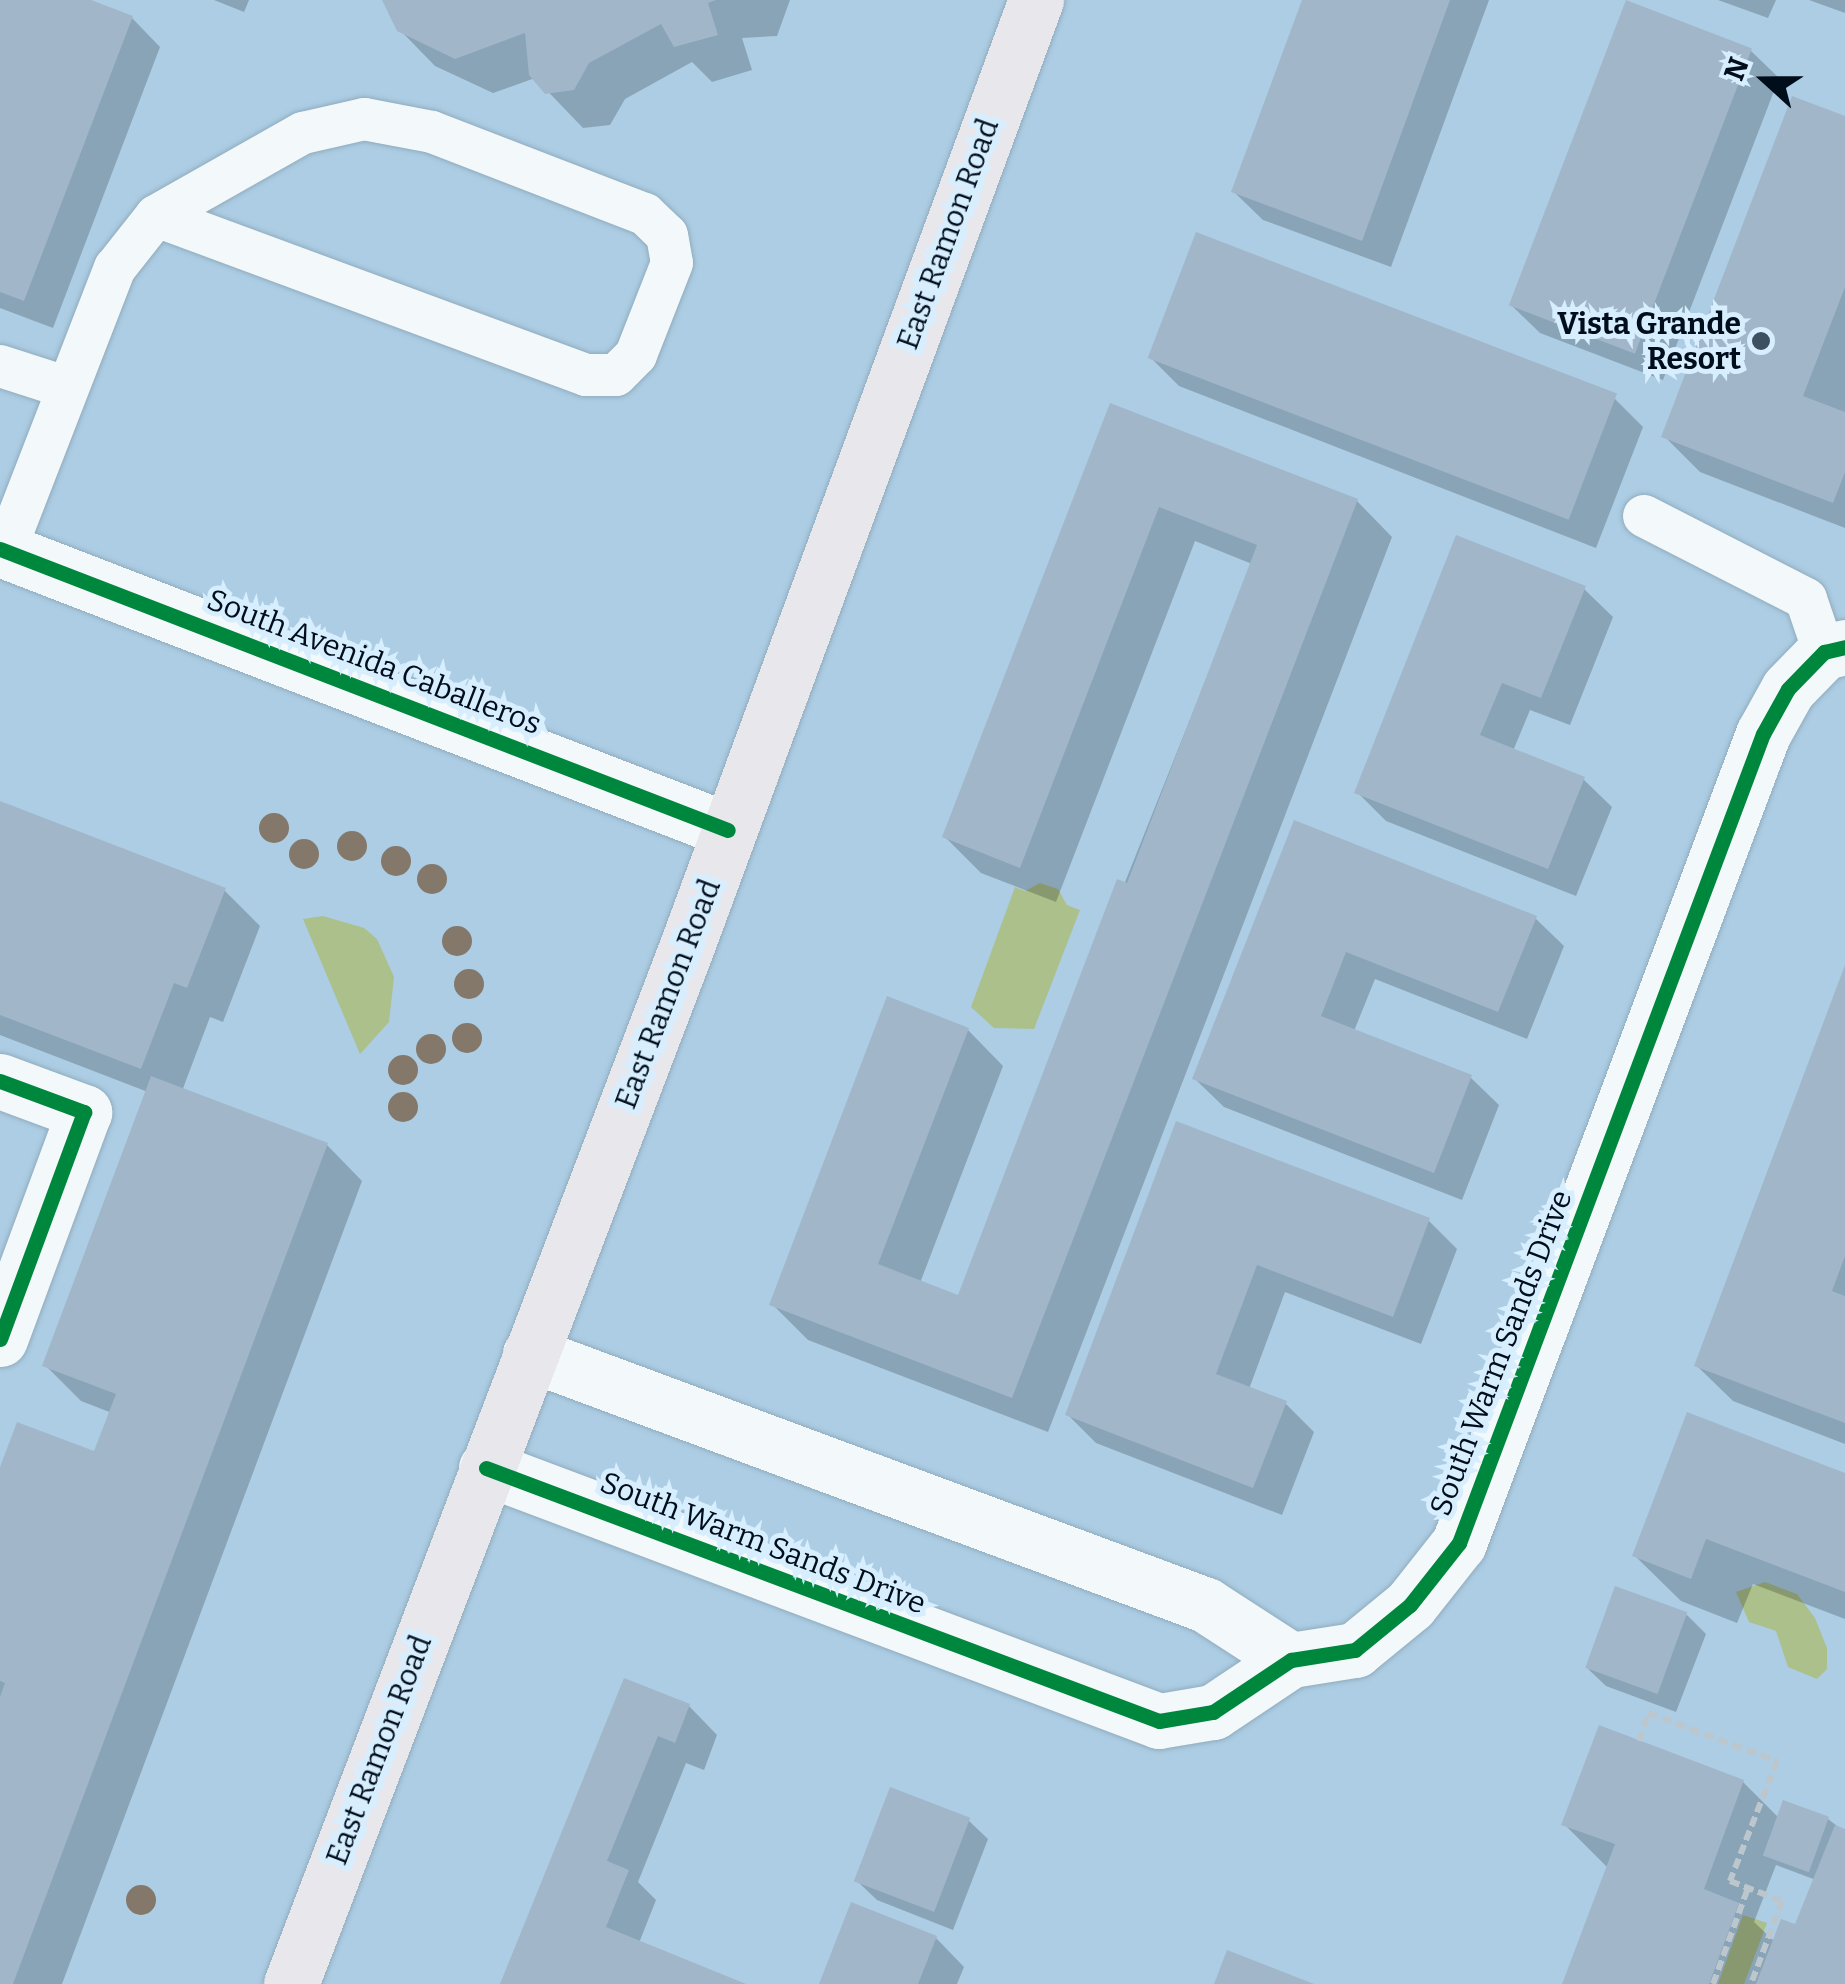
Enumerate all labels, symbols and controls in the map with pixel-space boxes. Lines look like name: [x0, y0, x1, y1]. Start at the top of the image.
north arrow: [1715, 30, 1815, 130]
text: N: [1717, 53, 1756, 85]
street label: East Ramon Road: [890, 114, 1006, 354]
place label: Vista Grande Resort: [1557, 306, 1741, 376]
marker: Vista Grande Resort: [1750, 330, 1772, 352]
street label: South Avenida Caballeros: [202, 582, 546, 742]
street label: East Ramon Road: [608, 874, 728, 1114]
street label: South Warm Sands Drive: [1422, 1185, 1580, 1521]
street label: South Warm Sands Drive: [595, 1464, 931, 1622]
street label: East Ramon Road: [319, 1630, 439, 1870]

